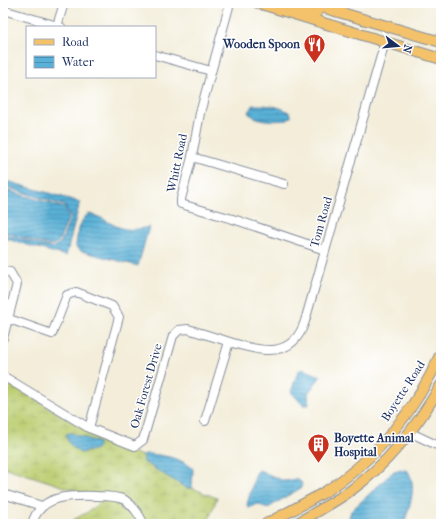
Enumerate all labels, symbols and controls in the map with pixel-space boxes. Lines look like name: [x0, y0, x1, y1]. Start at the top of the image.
legend: [26, 26, 156, 78]
north arrow: [378, 26, 418, 66]
restaurant icon: Wooden Spoon: [302, 31, 328, 64]
text: Road: [62, 35, 89, 49]
place label: Wooden Spoon: [222, 37, 301, 52]
text: N: [400, 43, 415, 55]
text: Water: [61, 55, 95, 69]
street label: Whitt Road: [164, 132, 190, 195]
street label: Tom Road: [307, 195, 335, 249]
street label: Oak Forest Drive: [127, 342, 165, 430]
street label: Boyette Road: [378, 358, 428, 424]
place label: Boyette Animal Hospital: [334, 431, 414, 460]
building icon: Boyette Animal Hospital: [306, 432, 332, 465]

